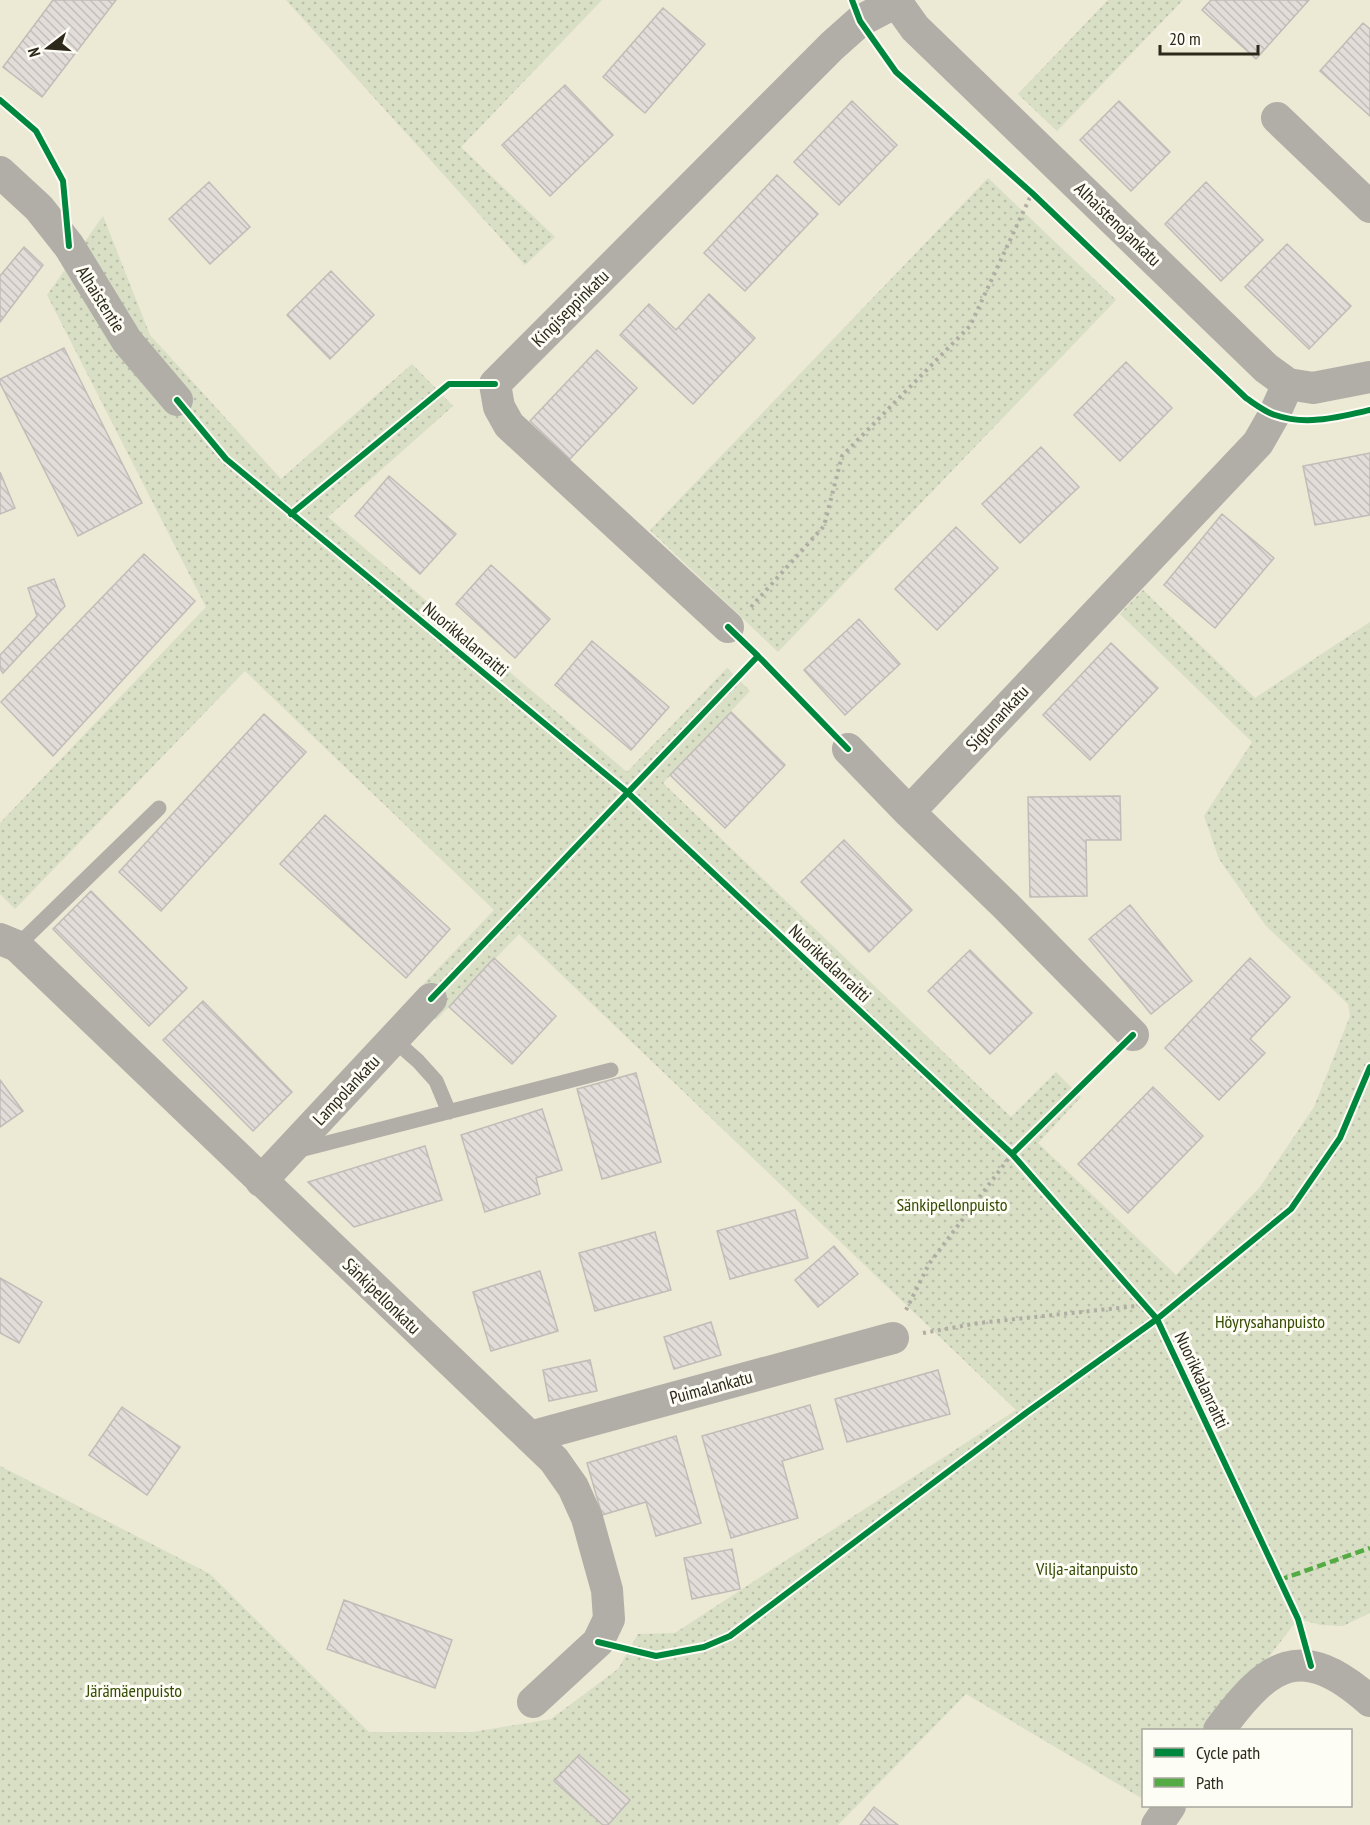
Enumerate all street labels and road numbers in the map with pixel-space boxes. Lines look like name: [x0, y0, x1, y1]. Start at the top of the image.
street label: Alhaistenojankatu: [1070, 177, 1166, 271]
street label: Alhaistentie: [72, 261, 130, 337]
street label: Kingiseppinkatu: [526, 264, 614, 352]
street label: Nuorikkalanraitti: [419, 597, 513, 681]
street label: Sigtunankatu: [961, 680, 1033, 756]
street label: Nuorikkalanraitti: [784, 919, 876, 1007]
street label: Lampolankatu: [308, 1050, 384, 1130]
street label: Sänkipellonkatu: [338, 1253, 426, 1339]
street label: Nuorikkalanraitti: [1170, 1328, 1234, 1432]
street label: Puimalankatu: [667, 1365, 755, 1409]

